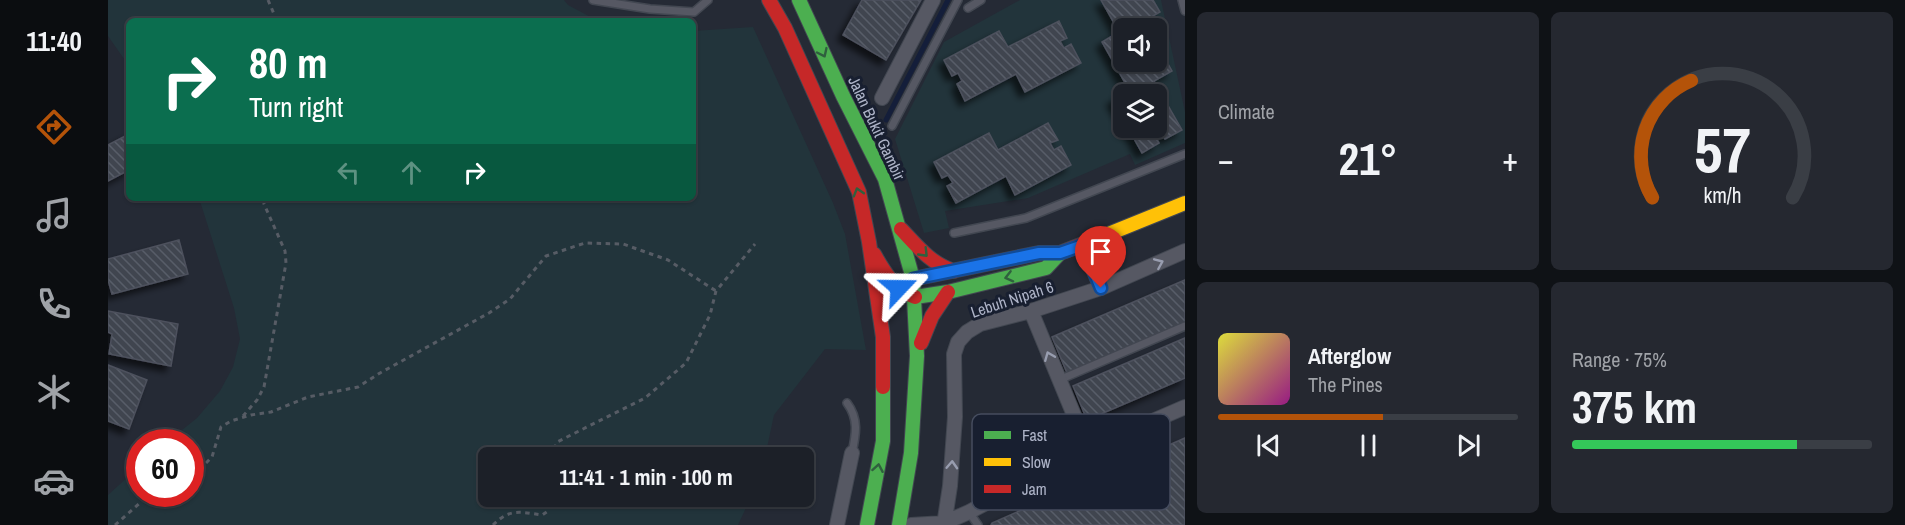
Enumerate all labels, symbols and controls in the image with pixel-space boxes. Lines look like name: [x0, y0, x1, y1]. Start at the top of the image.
map controls: [1113, 18, 1167, 138]
button: sound: [1113, 18, 1167, 72]
text: 11:40: [26, 23, 82, 59]
text: 80 m: [249, 35, 328, 91]
icon: right: [150, 42, 228, 120]
one-way arrow: [816, 47, 828, 58]
street label: Jalan Bukit Gambir: [843, 72, 911, 184]
button: layers: [1113, 84, 1167, 138]
text: Turn right: [249, 89, 343, 125]
text: Climate: [1218, 98, 1275, 125]
icon: directions: [33, 106, 75, 148]
text: 57: [1694, 107, 1750, 191]
text: 21°: [1338, 128, 1398, 189]
text: −: [1218, 137, 1234, 181]
text: +: [1502, 137, 1518, 181]
icon: left: [332, 156, 365, 189]
icon: ahead: [395, 156, 428, 189]
icon: right: [458, 156, 491, 189]
text: km/h: [1703, 181, 1741, 210]
one-way arrow: [853, 187, 865, 198]
icon: music: [33, 194, 75, 236]
pin: [1075, 226, 1126, 288]
icon: arrive: [1084, 235, 1117, 268]
one-way arrow: [917, 246, 928, 257]
position arrow: [867, 256, 931, 320]
one-way arrow: [1153, 258, 1164, 270]
one-way arrow: [1004, 270, 1014, 283]
street label: Lebuh Nipah 6: [968, 275, 1056, 323]
icon: phone: [33, 283, 75, 325]
text: Afterglow: [1308, 341, 1391, 371]
text: Range · 75%: [1572, 346, 1667, 373]
one-way arrow: [1044, 352, 1056, 363]
icon: climate: [33, 371, 75, 413]
text: The Pines: [1308, 371, 1383, 398]
text: 375 km: [1572, 376, 1697, 437]
legend: [972, 414, 1170, 510]
text: Fast: [1022, 424, 1047, 446]
speed limit sign: 60: [126, 429, 204, 507]
icon: previous: [1252, 429, 1285, 462]
icon: pause: [1352, 429, 1385, 462]
icon: next: [1452, 429, 1485, 462]
text: Slow: [1022, 451, 1051, 473]
icon: car: [33, 460, 75, 502]
one-way arrow: [945, 460, 958, 469]
text: 11:41 · 1 min · 100 m: [559, 462, 733, 492]
one-way arrow: [872, 463, 884, 472]
text: Jam: [1022, 478, 1047, 500]

